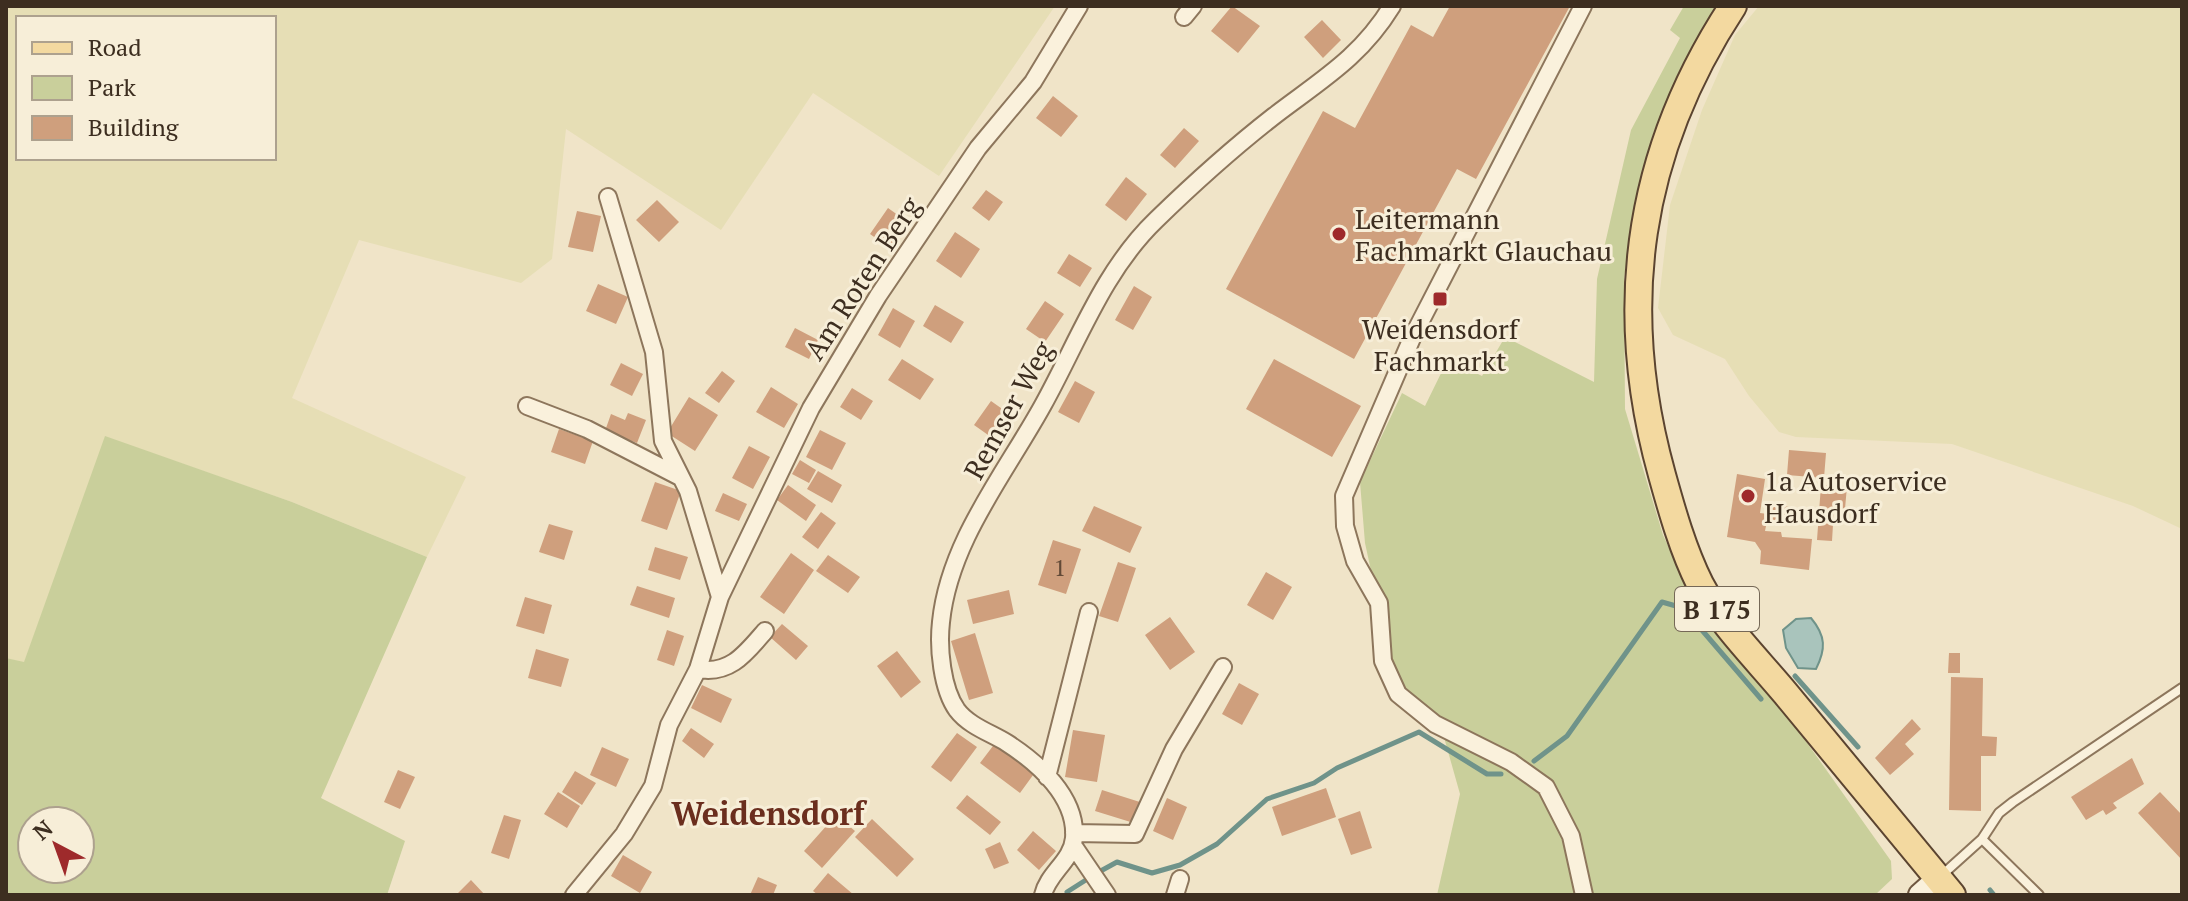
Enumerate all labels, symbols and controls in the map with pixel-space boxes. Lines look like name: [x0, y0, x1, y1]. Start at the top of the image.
legend: [16, 16, 276, 160]
text: Road: [88, 31, 142, 63]
text: Park: [88, 71, 137, 103]
text: Building: [88, 111, 179, 143]
street label: Am Roten Berg: [795, 188, 929, 367]
place label: Leitermann Fachmarkt Glauchau: [1355, 200, 1612, 269]
marker: Leitermann Fachmarkt Glauchau: [1330, 225, 1348, 243]
marker: Weidensdorf Fachmarkt: [1431, 290, 1449, 308]
place label: Weidensdorf Fachmarkt: [1362, 310, 1521, 379]
street label: Remser Weg: [955, 333, 1062, 486]
place label: 1a Autoservice Hausdorf: [1764, 462, 1947, 531]
marker: 1a Autoservice Hausdorf: [1739, 487, 1757, 505]
house number: 1: [1054, 551, 1066, 583]
road number: B 175: [1675, 587, 1759, 631]
district label: Weidensdorf: [671, 792, 868, 834]
north arrow: [16, 805, 96, 885]
text: N: [27, 813, 59, 846]

